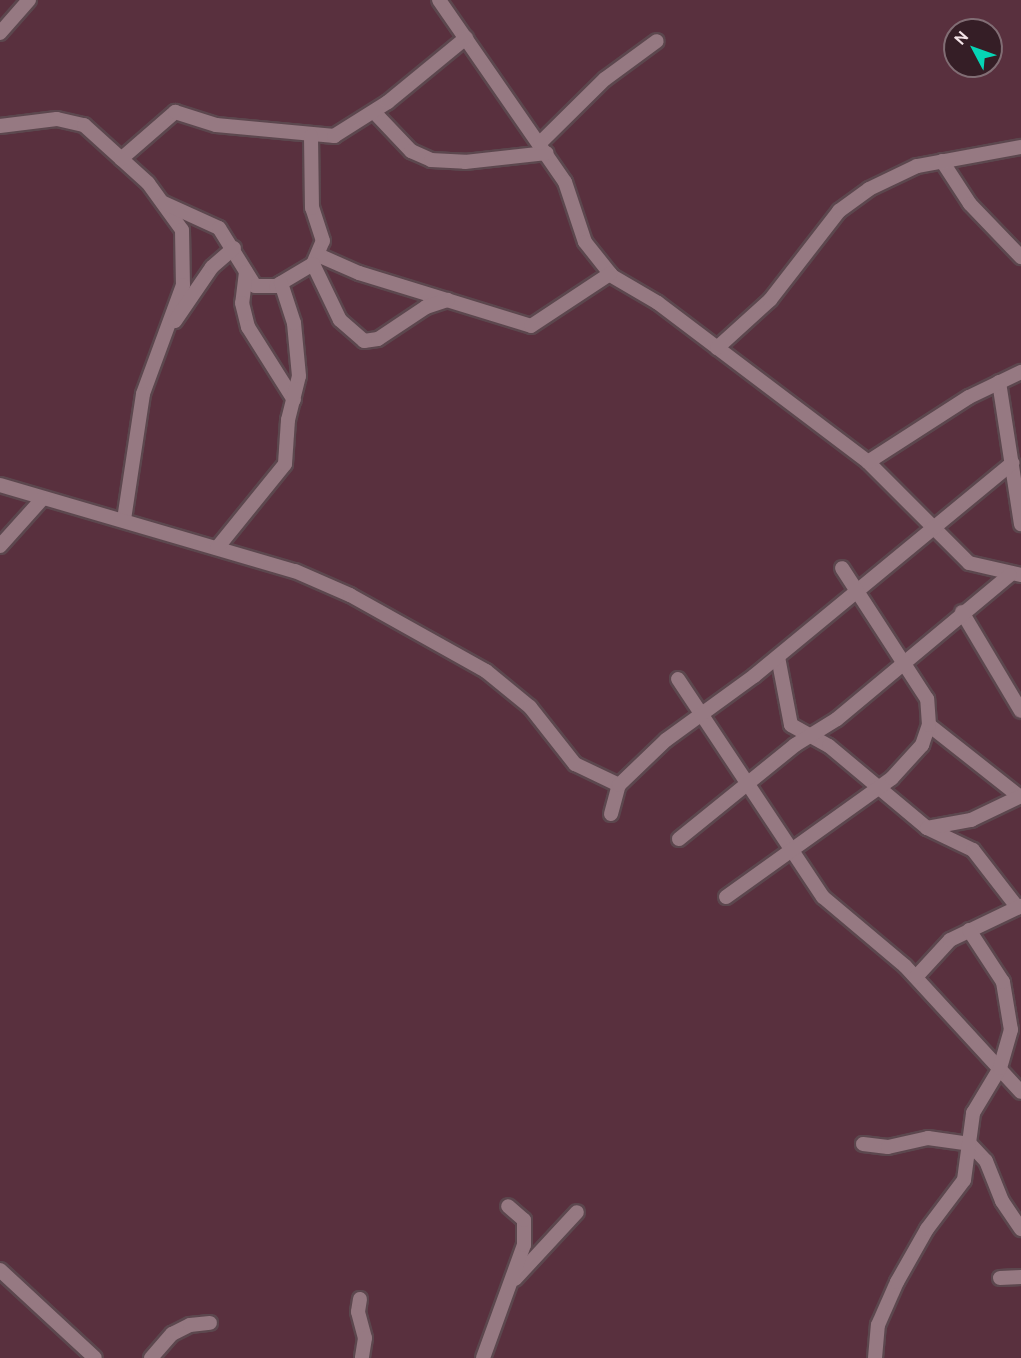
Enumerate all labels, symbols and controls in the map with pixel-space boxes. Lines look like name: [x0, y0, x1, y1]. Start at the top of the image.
north arrow: [943, 18, 1003, 78]
text: N: [950, 27, 972, 48]

